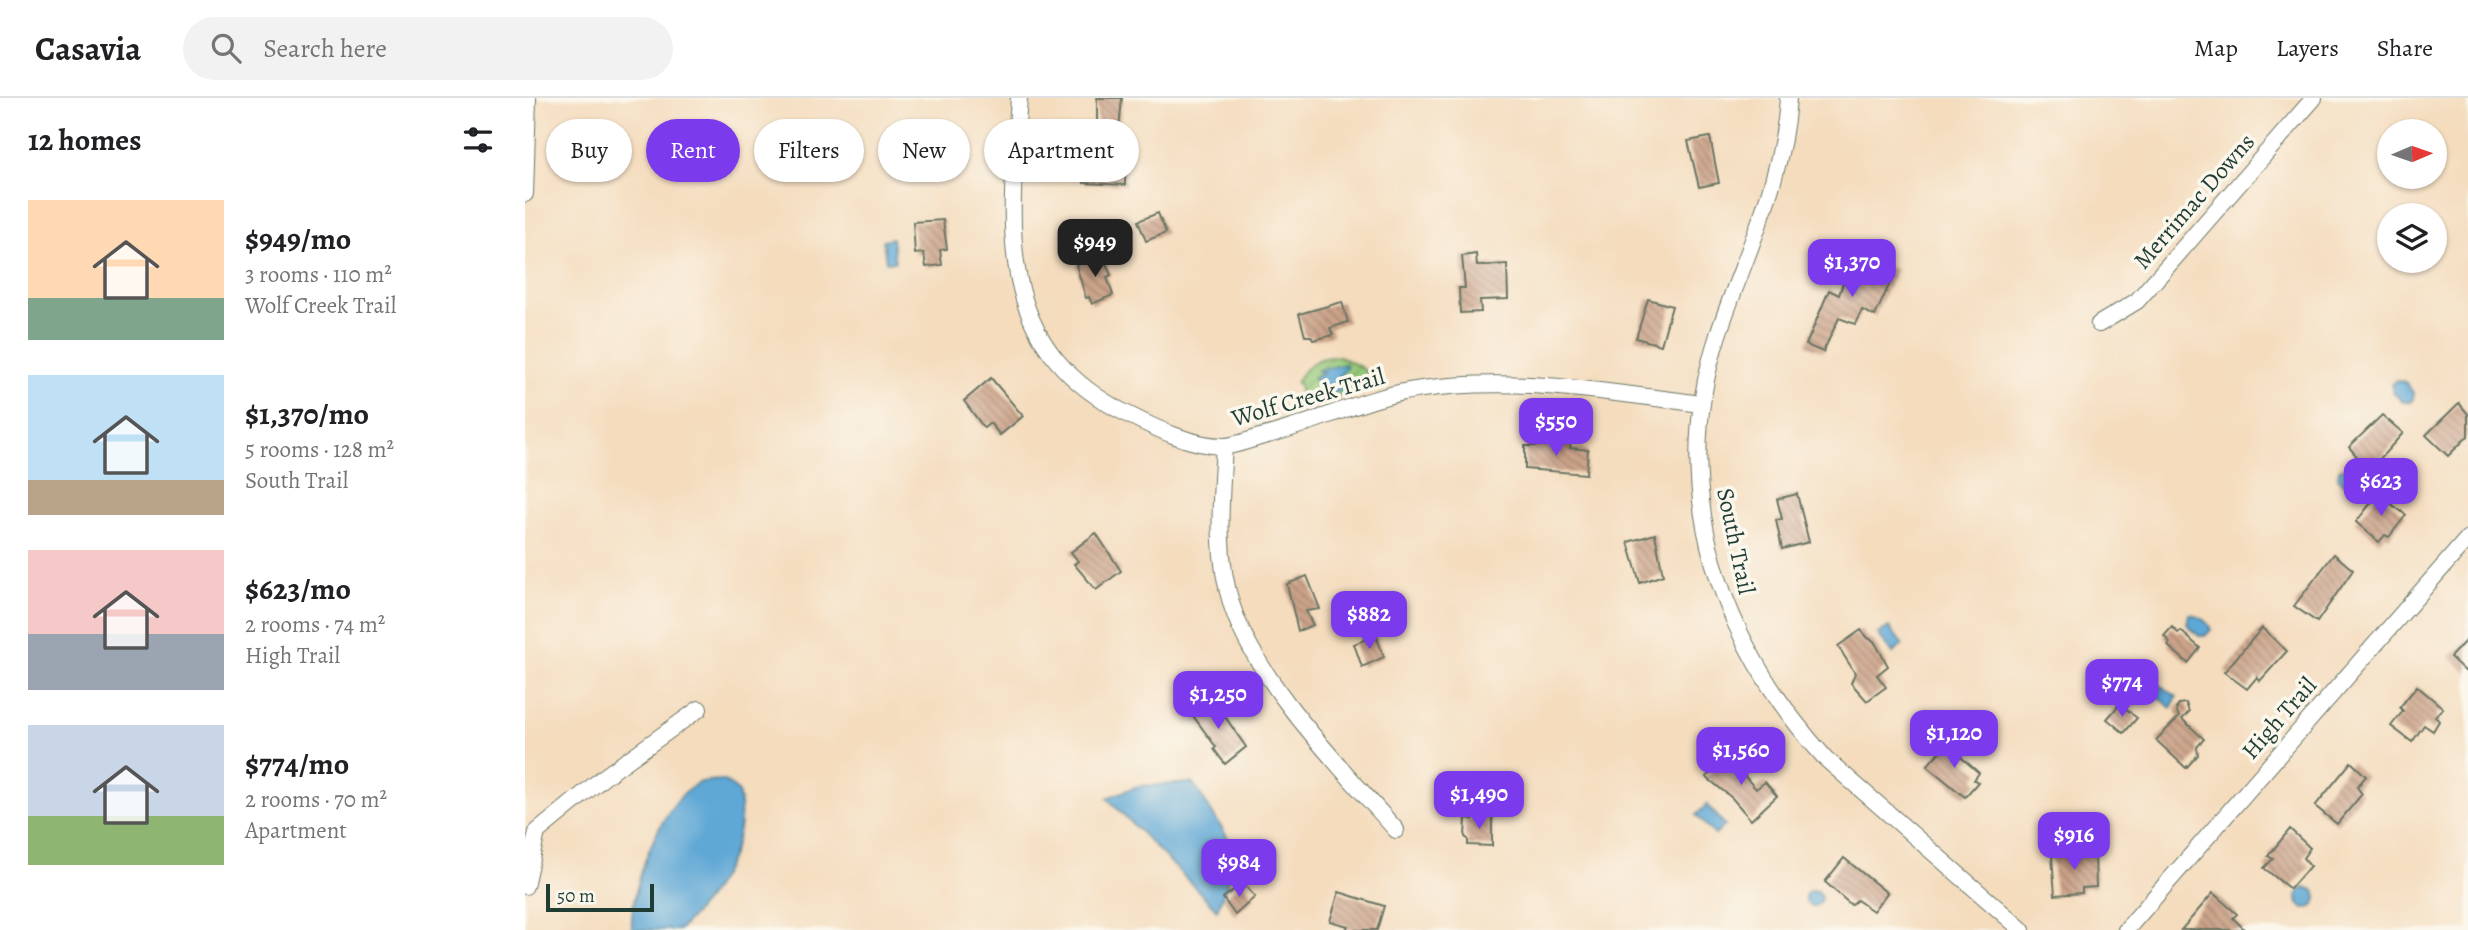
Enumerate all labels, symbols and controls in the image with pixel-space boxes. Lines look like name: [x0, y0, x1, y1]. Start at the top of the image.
search box: [183, 17, 673, 80]
text: Casavia: [35, 26, 141, 71]
icon: search: [207, 29, 245, 67]
text: Search here: [263, 31, 387, 66]
text: Map: [2194, 32, 2238, 64]
text: Layers: [2276, 32, 2339, 64]
text: Share: [2377, 32, 2433, 64]
chip: Buy: [546, 119, 632, 182]
chip: Rent: [646, 119, 740, 182]
chip: Filters: [754, 119, 864, 182]
chip: New: [878, 119, 970, 182]
chip: Apartment: [984, 119, 1139, 182]
north arrow: [2377, 119, 2447, 189]
map controls: [2377, 119, 2447, 273]
text: 12 homes: [28, 120, 141, 160]
icon: filters: [459, 121, 497, 159]
street label: Merrimac Downs: [2126, 126, 2262, 276]
button: layers: [2377, 203, 2447, 273]
text: $949/mo: [245, 219, 351, 259]
pin: $949: [1054, 220, 1136, 279]
text: $949: [1074, 226, 1116, 257]
icon: home: [84, 228, 168, 312]
pin: $1,370: [1795, 240, 1909, 299]
text: $1,370: [1824, 246, 1880, 277]
text: 3 rooms · 110 m²: [245, 259, 392, 290]
text: Wolf Creek Trail: [245, 290, 396, 321]
street label: Wolf Creek Trail: [1227, 360, 1388, 434]
text: $1,370/mo: [245, 394, 369, 434]
pin: $550: [1515, 398, 1597, 458]
icon: home: [84, 403, 168, 487]
text: $550: [1535, 405, 1577, 436]
text: 5 rooms · 128 m²: [245, 434, 394, 465]
pin: $623: [2340, 458, 2422, 518]
text: South Trail: [245, 465, 348, 496]
text: $623: [2360, 465, 2402, 496]
street label: South Trail: [1709, 485, 1763, 597]
text: $623/mo: [245, 569, 351, 609]
icon: home: [84, 578, 168, 662]
pin: $882: [1328, 592, 1410, 651]
text: $882: [1347, 598, 1391, 629]
text: 2 rooms · 74 m²: [245, 609, 385, 640]
text: High Trail: [245, 640, 340, 671]
pin: $774: [2081, 660, 2163, 719]
text: $774: [2101, 666, 2143, 697]
street label: High Trail: [2234, 670, 2324, 766]
pin: $1,250: [1161, 672, 1275, 731]
text: $1,250: [1189, 678, 1247, 709]
pin: $1,120: [1897, 710, 2011, 770]
text: $1,120: [1926, 717, 1982, 748]
pin: $1,560: [1684, 728, 1798, 787]
text: $1,560: [1712, 734, 1770, 765]
text: $774/mo: [245, 744, 349, 784]
icon: home: [84, 753, 168, 837]
pin: $1,490: [1422, 772, 1536, 831]
text: $1,490: [1450, 778, 1508, 809]
text: 2 rooms · 70 m²: [245, 784, 387, 815]
pin: $916: [2033, 812, 2115, 872]
text: Apartment: [245, 815, 347, 846]
text: $916: [2054, 819, 2094, 850]
pin: $984: [1198, 840, 1280, 899]
text: $984: [1217, 846, 1261, 877]
scale bar: [546, 881, 655, 913]
text: 50 m: [557, 883, 595, 909]

